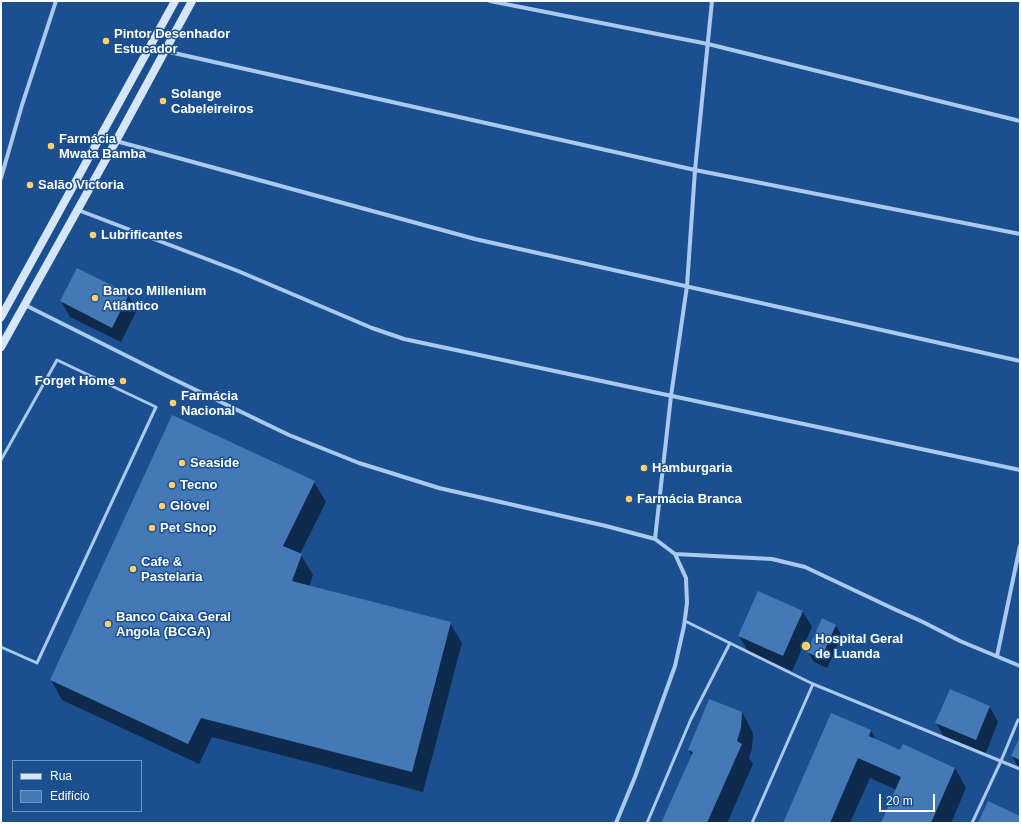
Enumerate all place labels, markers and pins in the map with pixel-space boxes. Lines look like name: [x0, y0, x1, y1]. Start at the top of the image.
place label: Pintor Desenhador Estucador: [114, 26, 230, 57]
marker: Pintor Desenhador Estucador: [101, 36, 111, 46]
place label: Solange Cabeleireiros: [171, 86, 253, 117]
marker: Solange Cabeleireiros: [158, 96, 168, 106]
place label: Farmácia Mwata Bamba: [59, 131, 146, 162]
marker: Farmácia Mwata Bamba: [46, 141, 56, 151]
place label: Salão Victoria: [38, 177, 124, 193]
marker: Salão Victoria: [25, 180, 35, 190]
place label: Lubrificantes: [101, 227, 183, 243]
marker: Lubrificantes: [88, 230, 98, 240]
place label: Banco Millenium Atlântico: [103, 283, 206, 314]
marker: Banco Millenium Atlântico: [90, 293, 100, 303]
place label: Forget Home: [35, 373, 115, 389]
marker: Forget Home: [118, 376, 128, 386]
place label: Farmácia Nacional: [181, 388, 238, 419]
marker: Farmácia Nacional: [168, 398, 178, 408]
place label: Seaside: [190, 455, 239, 471]
marker: Seaside: [177, 458, 187, 468]
place label: Hamburgaria: [652, 460, 732, 476]
marker: Hamburgaria: [639, 463, 649, 473]
place label: Tecno: [180, 477, 217, 493]
marker: Tecno: [167, 480, 177, 490]
place label: Farmácia Branca: [637, 491, 742, 507]
marker: Farmácia Branca: [624, 494, 634, 504]
place label: Glóvel: [170, 498, 210, 514]
marker: Glóvel: [157, 501, 167, 511]
place label: Pet Shop: [160, 520, 216, 536]
marker: Pet Shop: [147, 523, 157, 533]
place label: Cafe & Pastelaria: [141, 554, 202, 585]
marker: Cafe & Pastelaria: [128, 564, 138, 574]
place label: Banco Caixa Geral Angola (BCGA): [116, 609, 231, 640]
marker: Banco Caixa Geral Angola (BCGA): [103, 619, 113, 629]
place label: Hospital Geral de Luanda: [815, 631, 903, 662]
marker: Hospital Geral de Luanda: [800, 640, 812, 652]

